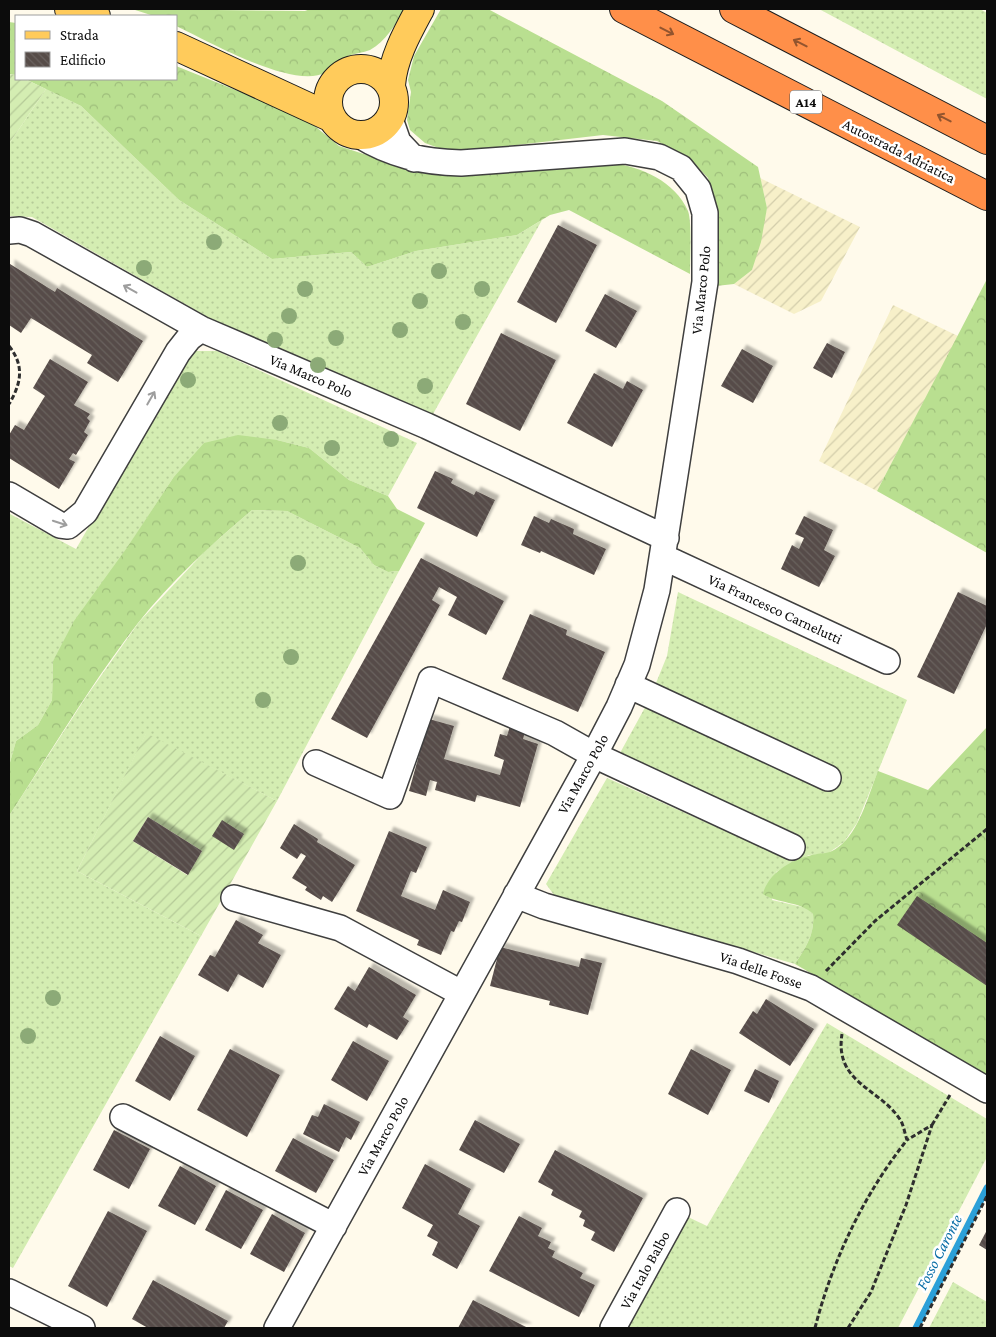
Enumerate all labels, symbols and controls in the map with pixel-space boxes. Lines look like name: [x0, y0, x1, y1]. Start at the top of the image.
legend: [15, 15, 178, 80]
one-way arrow: [660, 26, 675, 36]
text: Strada: [60, 27, 99, 43]
one-way arrow: [793, 38, 808, 47]
text: Edificio: [60, 52, 106, 68]
road number: A14: [790, 90, 822, 114]
one-way arrow: [937, 113, 952, 122]
street label: Autostrada Adriatica: [840, 116, 958, 186]
street label: Via Marco Polo: [688, 245, 714, 335]
one-way arrow: [123, 284, 137, 294]
street label: Via Marco Polo: [267, 351, 355, 401]
one-way arrow: [146, 390, 156, 405]
one-way arrow: [52, 519, 68, 529]
street label: Via Francesco Carnelutti: [706, 571, 845, 647]
street label: Via Marco Polo: [554, 731, 612, 817]
street label: Via delle Fosse: [717, 948, 805, 992]
street label: Via Marco Polo: [354, 1093, 412, 1179]
water label: Fosso Caronte: [913, 1212, 965, 1292]
street label: Via Italo Balbo: [617, 1228, 673, 1312]

